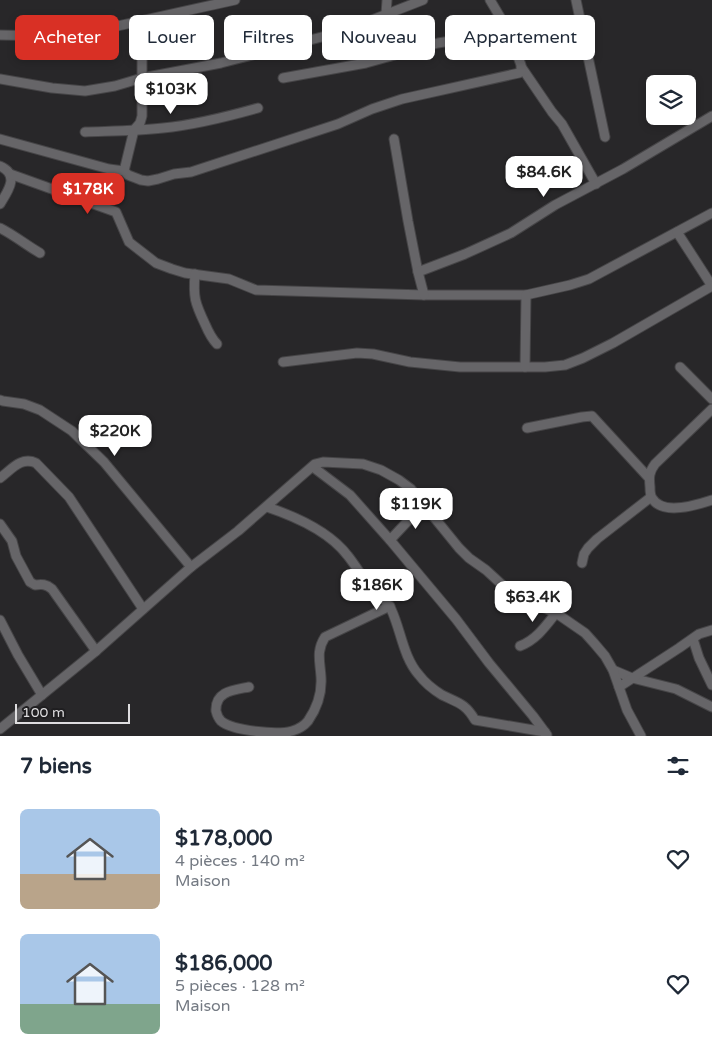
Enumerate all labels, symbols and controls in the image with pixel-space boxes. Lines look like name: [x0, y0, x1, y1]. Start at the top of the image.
chip: Acheter: [15, 15, 119, 60]
chip: Louer: [129, 15, 214, 60]
chip: Filtres: [224, 15, 312, 60]
chip: Nouveau: [322, 15, 435, 60]
chip: Appartement: [445, 15, 595, 60]
pin: $103K: [136, 72, 206, 115]
map controls: [646, 75, 696, 125]
button: layers: [646, 75, 696, 125]
text: $103K: [146, 79, 196, 99]
pin: $84.6K: [503, 156, 585, 198]
text: $84.6K: [517, 162, 571, 182]
pin: $178K: [53, 172, 123, 215]
text: $178K: [63, 179, 113, 199]
pin: $220K: [80, 414, 150, 457]
text: $220K: [90, 421, 140, 441]
pin: $119K: [381, 488, 451, 530]
text: $119K: [391, 494, 441, 514]
pin: $186K: [342, 568, 412, 611]
text: $186K: [352, 575, 402, 595]
pin: $63.4K: [492, 580, 574, 623]
text: $63.4K: [506, 587, 560, 607]
scale bar: [15, 701, 130, 724]
text: 100 m: [22, 704, 65, 721]
icon: filters: [664, 752, 692, 780]
text: 7 biens: [20, 754, 92, 779]
text: $178,000: [175, 826, 273, 851]
icon: home: [60, 829, 120, 889]
icon: heart: [664, 845, 692, 873]
text: 4 pièces · 140 m²: [175, 851, 305, 871]
text: Maison: [175, 871, 231, 891]
text: $186,000: [175, 951, 273, 976]
icon: home: [60, 954, 120, 1014]
icon: heart: [664, 970, 692, 998]
text: 5 pièces · 128 m²: [175, 976, 305, 996]
text: Maison: [175, 996, 231, 1016]

